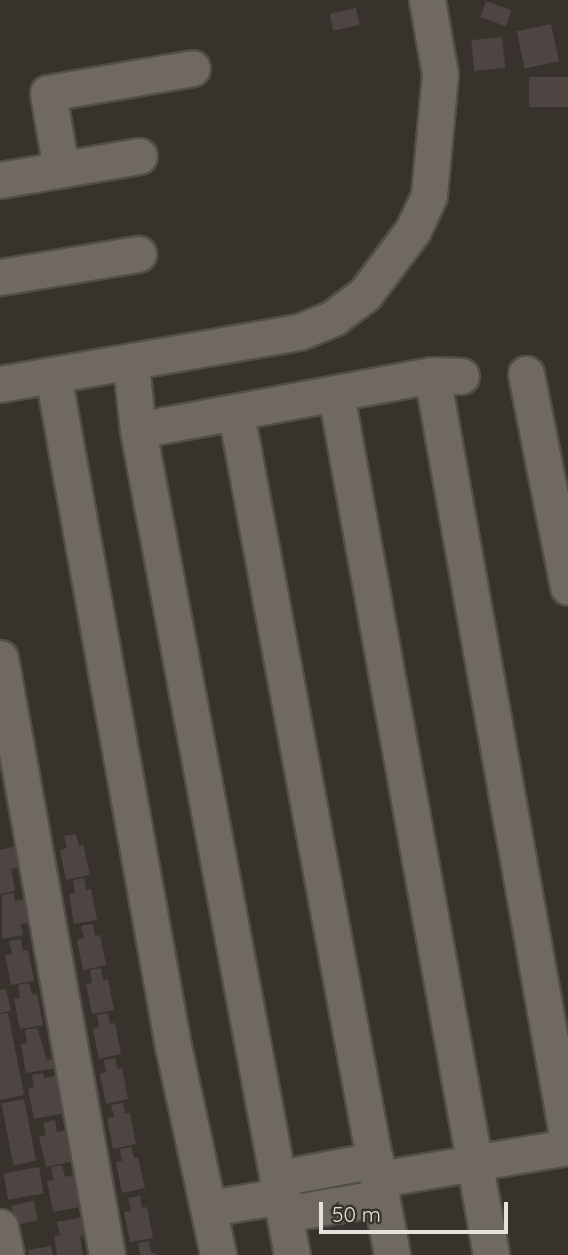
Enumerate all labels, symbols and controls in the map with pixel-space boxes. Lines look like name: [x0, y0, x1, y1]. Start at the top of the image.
scale bar: [323, 1188, 512, 1232]
text: 50 m: [332, 1201, 381, 1227]

